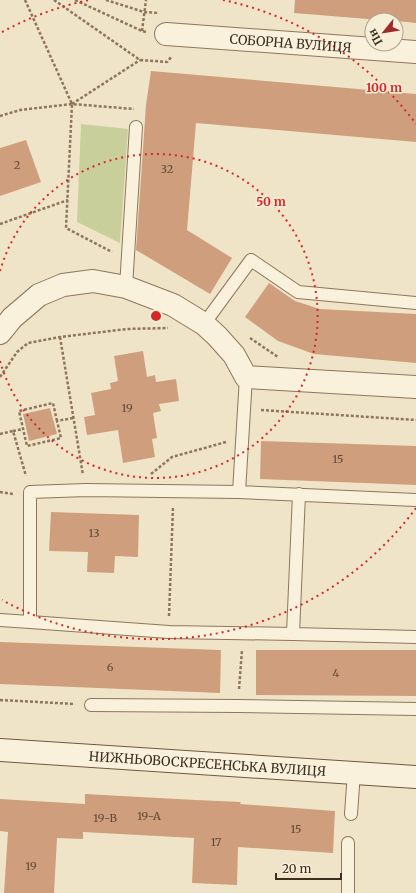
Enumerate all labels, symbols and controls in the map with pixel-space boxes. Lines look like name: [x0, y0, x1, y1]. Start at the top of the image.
north arrow: [364, 12, 404, 52]
text: Пн: [365, 26, 386, 48]
street label: СОБОРНА ВУЛИЦЯ: [229, 30, 352, 56]
text: 100 m: [366, 80, 402, 95]
house number: 2: [14, 158, 20, 172]
house number: 32: [161, 162, 173, 176]
text: 50 m: [256, 194, 286, 209]
centre of rings: [149, 309, 163, 323]
house number: 19: [121, 401, 133, 415]
house number: 15: [332, 452, 344, 466]
house number: 13: [89, 526, 99, 540]
house number: 6: [107, 660, 114, 674]
house number: 4: [333, 666, 340, 680]
street label: НИЖНЬОВОСКРЕСЕНСЬКА ВУЛИЦЯ: [88, 747, 327, 780]
house number: 19-А: [137, 809, 161, 823]
house number: 19-В: [93, 811, 117, 825]
house number: 15: [290, 822, 302, 836]
house number: 17: [211, 835, 221, 849]
scale bar: [276, 855, 341, 881]
house number: 19: [25, 859, 37, 873]
text: 20 m: [282, 861, 311, 876]

